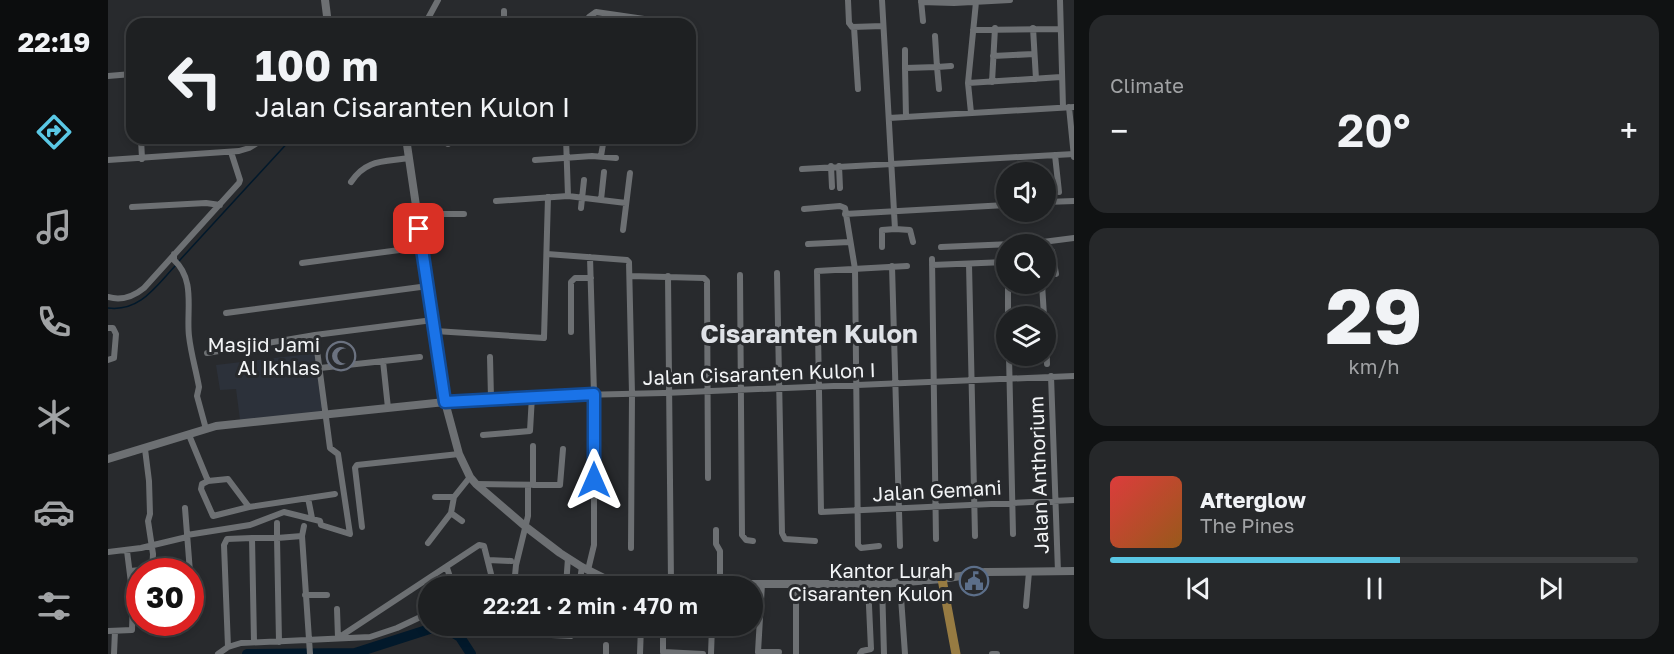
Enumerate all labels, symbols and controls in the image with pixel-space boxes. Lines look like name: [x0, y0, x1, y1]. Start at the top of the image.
text: 22:19: [18, 26, 90, 58]
text: 100 m: [255, 40, 378, 90]
icon: left: [156, 42, 234, 120]
text: Climate: [1110, 73, 1184, 97]
text: Jalan Cisaranten Kulon I: [255, 91, 570, 123]
text: 20°: [1337, 103, 1411, 157]
icon: directions: [33, 111, 75, 153]
text: −: [1110, 111, 1128, 150]
text: +: [1620, 111, 1638, 150]
map controls: [996, 162, 1056, 366]
button: sound: [996, 162, 1056, 222]
pin: [393, 203, 444, 254]
icon: music: [33, 206, 75, 248]
icon: arrive: [402, 212, 435, 245]
button: search: [996, 234, 1056, 294]
text: 29: [1325, 268, 1423, 361]
icon: phone: [33, 301, 75, 343]
button: layers: [996, 306, 1056, 366]
district label: Cisaranten Kulon: [700, 318, 918, 349]
place label: Masjid Jami Al Ikhlas: [207, 332, 320, 379]
mosque icon: Masjid Jami Al Ikhlas: [325, 340, 357, 372]
text: km/h: [1349, 354, 1399, 378]
street label: Jalan Cisaranten Kulon I: [642, 357, 876, 389]
icon: climate: [33, 396, 75, 438]
street label: Jalan Anthorium: [1023, 396, 1053, 554]
position arrow: [562, 448, 626, 512]
street label: Jalan Gemani: [872, 475, 1002, 505]
text: Afterglow: [1200, 486, 1306, 513]
icon: car: [33, 491, 75, 533]
text: The Pines: [1200, 513, 1294, 537]
speed limit sign: 30: [126, 558, 204, 636]
place label: Kantor Lurah Cisaranten Kulon: [788, 558, 953, 605]
public building icon: Kantor Lurah Cisaranten Kulon: [958, 565, 990, 597]
icon: previous: [1182, 572, 1215, 605]
icon: pause: [1358, 572, 1391, 605]
icon: next: [1534, 572, 1567, 605]
icon: filters: [33, 585, 75, 627]
text: 22:21 · 2 min · 470 m: [483, 592, 698, 619]

